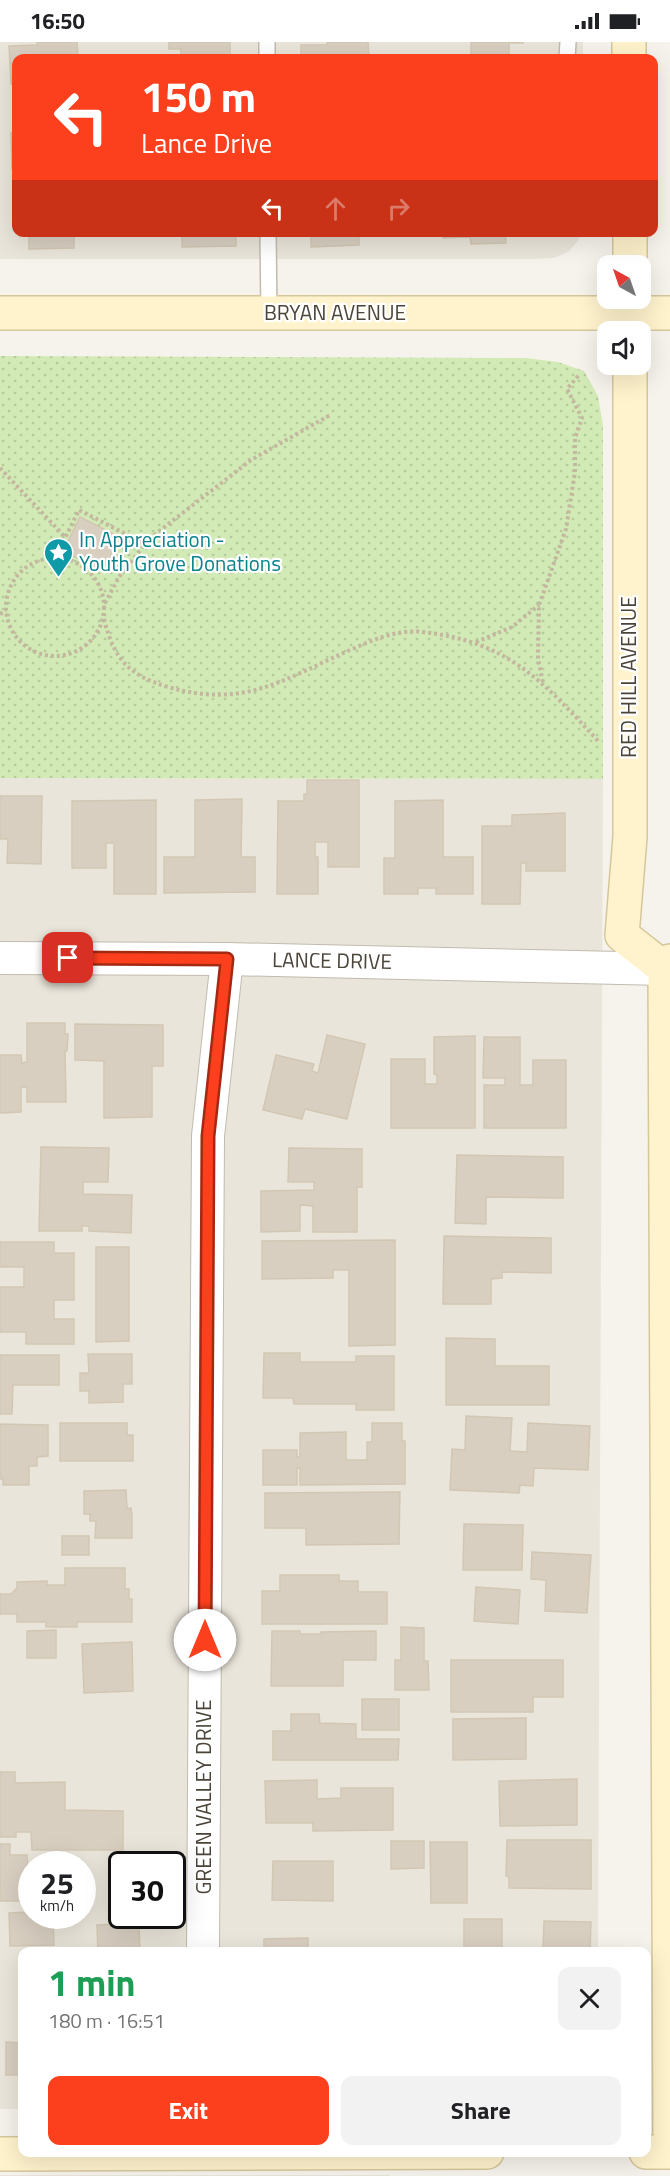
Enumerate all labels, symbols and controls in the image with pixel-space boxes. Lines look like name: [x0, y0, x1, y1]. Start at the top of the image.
text: 16:50: [30, 4, 85, 38]
text: 150 m: [141, 64, 256, 128]
icon: left: [42, 78, 120, 156]
text: Lance Drive: [141, 122, 272, 163]
icon: left: [256, 192, 289, 225]
icon: ahead: [319, 192, 352, 225]
icon: right: [382, 192, 415, 225]
north arrow: [597, 255, 651, 309]
map controls: [597, 255, 651, 375]
street label: BRYAN AVENUE: [264, 296, 406, 328]
button: sound: [597, 321, 651, 375]
place label: In Appreciation - Youth Grove Donations: [79, 523, 281, 579]
place icon: In Appreciation - Youth Grove Donations: [42, 536, 74, 578]
street label: RED HILL AVENUE: [612, 596, 644, 758]
pin: [42, 932, 93, 983]
icon: arrive: [51, 941, 84, 974]
street label: LANCE DRIVE: [272, 943, 392, 977]
position arrow: [173, 1608, 237, 1672]
street label: GREEN VALLEY DRIVE: [187, 1699, 219, 1895]
speed limit sign: 30: [108, 1851, 186, 1929]
text: 25: [40, 1860, 74, 1906]
text: km/h: [40, 1894, 74, 1917]
text: 1 min: [48, 1955, 135, 2010]
button: close: [558, 1967, 621, 2030]
text: 180 m · 16:51: [48, 2005, 165, 2036]
button: Exit: [48, 2076, 329, 2145]
button: Share: [341, 2076, 621, 2145]

